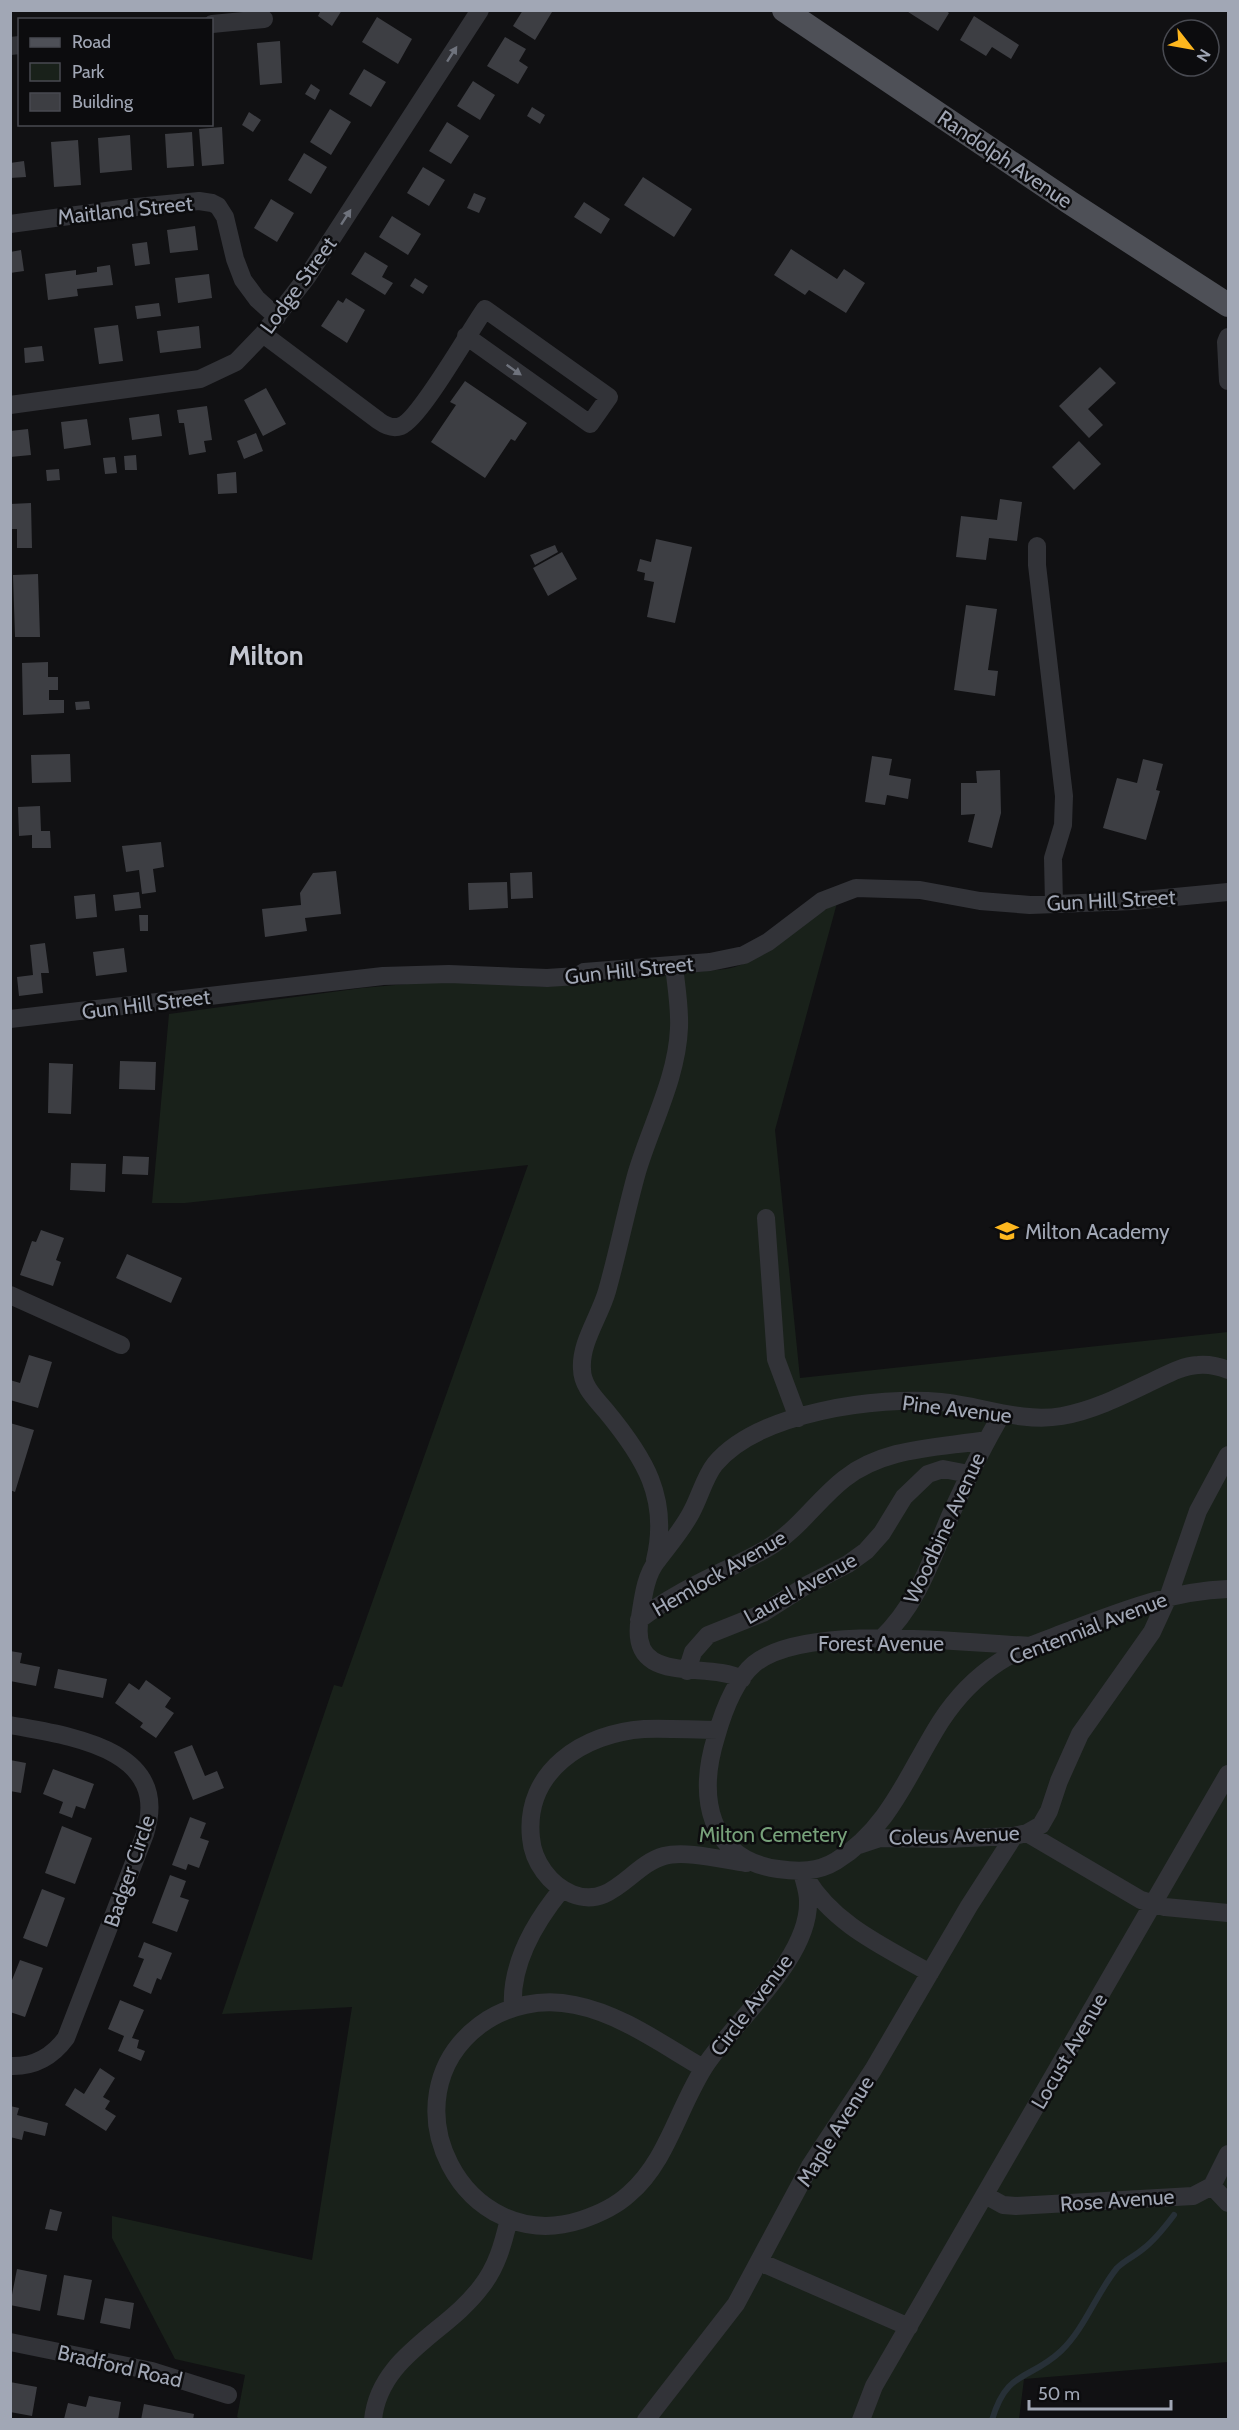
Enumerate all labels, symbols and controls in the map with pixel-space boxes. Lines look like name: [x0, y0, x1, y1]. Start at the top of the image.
legend: [18, 18, 213, 126]
north arrow: [1161, 18, 1221, 78]
text: Road: [72, 31, 111, 53]
one-way arrow: [447, 46, 458, 62]
text: N: [1192, 46, 1214, 65]
text: Park: [72, 61, 105, 83]
text: Building: [72, 91, 134, 113]
street label: Randolph Avenue: [933, 105, 1077, 213]
street label: Maitland Street: [56, 190, 194, 230]
one-way arrow: [340, 210, 352, 226]
street label: Lodge Street: [255, 232, 341, 338]
one-way arrow: [505, 364, 521, 376]
district label: Milton: [228, 639, 304, 672]
street label: Gun Hill Street: [1046, 884, 1176, 916]
street label: Gun Hill Street: [563, 951, 695, 989]
street label: Gun Hill Street: [80, 984, 212, 1024]
school or university icon: Milton Academy: [994, 1218, 1020, 1244]
place label: Milton Academy: [1025, 1219, 1170, 1244]
street label: Pine Avenue: [901, 1390, 1013, 1428]
street label: Woodbine Avenue: [898, 1448, 990, 1607]
street label: Hemlock Avenue: [648, 1524, 791, 1621]
street label: Laurel Avenue: [739, 1547, 861, 1629]
street label: Centennial Avenue: [1006, 1586, 1171, 1670]
street label: Forest Avenue: [818, 1631, 944, 1656]
street label: Badger Circle: [98, 1812, 160, 1930]
street label: Coleus Avenue: [888, 1820, 1020, 1850]
park label: Milton Cemetery: [699, 1822, 848, 1847]
street label: Circle Avenue: [705, 1949, 797, 2061]
street label: Locust Avenue: [1026, 1988, 1112, 2113]
street label: Maple Avenue: [791, 2071, 879, 2191]
street label: Rose Avenue: [1059, 2184, 1175, 2216]
street label: Bradford Road: [55, 2340, 185, 2392]
scale bar: [1029, 2373, 1172, 2411]
text: 50 m: [1038, 2383, 1080, 2405]

